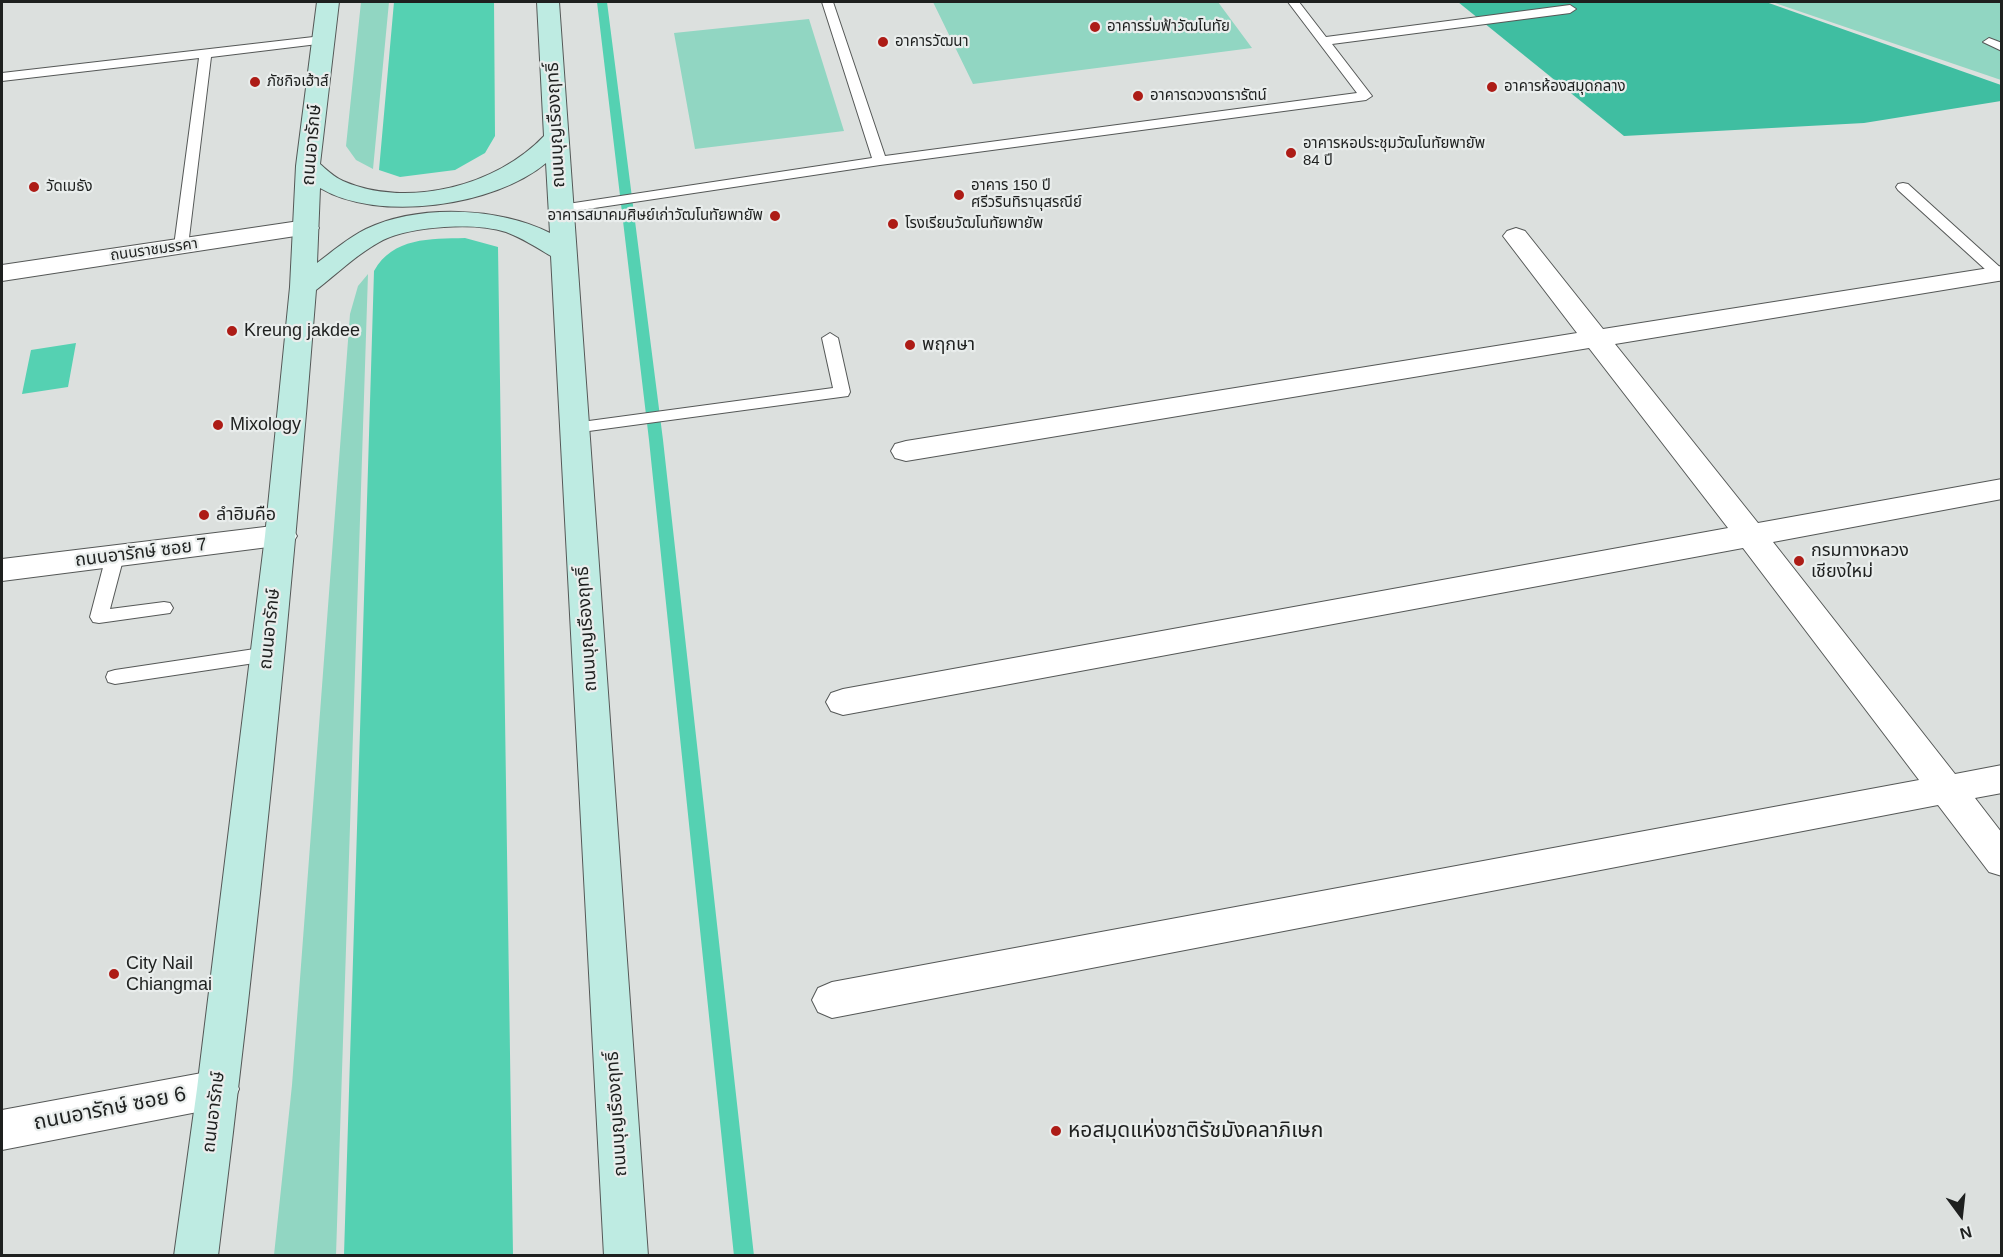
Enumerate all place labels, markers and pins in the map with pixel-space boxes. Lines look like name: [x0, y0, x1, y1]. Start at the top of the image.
place label: อาคารร่มฟ้าวัฒโนทัย: [1107, 18, 1230, 36]
marker: อาคารร่มฟ้าวัฒโนทัย: [1088, 20, 1102, 34]
place label: อาคารวัฒนา: [895, 33, 969, 51]
marker: อาคารวัฒนา: [876, 35, 890, 49]
place label: ภัชกิจเฮ้าส์: [267, 73, 329, 91]
marker: ภัชกิจเฮ้าส์: [248, 75, 262, 89]
place label: อาคารห้องสมุดกลาง: [1504, 78, 1626, 96]
marker: อาคารห้องสมุดกลาง: [1485, 80, 1499, 94]
place label: อาคารดวงดารารัตน์: [1150, 87, 1267, 105]
marker: อาคารดวงดารารัตน์: [1131, 89, 1145, 103]
place label: อาคารหอประชุมวัฒโนทัยพายัพ 84 ปี: [1303, 135, 1485, 170]
marker: อาคารหอประชุมวัฒโนทัยพายัพ 84 ปี: [1284, 146, 1298, 160]
place label: อาคาร 150 ปี ศรีวรินทิรานุสรณีย์: [971, 177, 1082, 212]
place label: วัดเมธัง: [46, 178, 92, 196]
marker: วัดเมธัง: [27, 180, 41, 194]
marker: อาคาร 150 ปี ศรีวรินทิรานุสรณีย์: [952, 188, 966, 202]
place label: อาคารสมาคมศิษย์เก่าวัฒโนทัยพายัพ: [547, 207, 763, 225]
marker: อาคารสมาคมศิษย์เก่าวัฒโนทัยพายัพ: [768, 209, 782, 223]
place label: โรงเรียนวัฒโนทัยพายัพ: [905, 215, 1043, 233]
marker: โรงเรียนวัฒโนทัยพายัพ: [886, 217, 900, 231]
place label: Kreung jakdee: [244, 320, 360, 342]
marker: Kreung jakdee: [225, 324, 239, 338]
place label: พฤกษา: [922, 334, 975, 356]
marker: พฤกษา: [903, 338, 917, 352]
place label: Mixology: [230, 414, 301, 436]
marker: Mixology: [211, 418, 225, 432]
place label: ลำฮิมคือ: [216, 504, 276, 526]
marker: ลำฮิมคือ: [197, 508, 211, 522]
place label: กรมทางหลวง เชียงใหม่: [1811, 540, 1909, 582]
marker: กรมทางหลวง เชียงใหม่: [1792, 554, 1806, 568]
place label: City Nail Chiangmai: [126, 953, 212, 996]
marker: City Nail Chiangmai: [107, 967, 121, 981]
place label: หอสมุดแห่งชาติรัชมังคลาภิเษก: [1068, 1118, 1323, 1144]
marker: หอสมุดแห่งชาติรัชมังคลาภิเษก: [1049, 1124, 1063, 1138]

